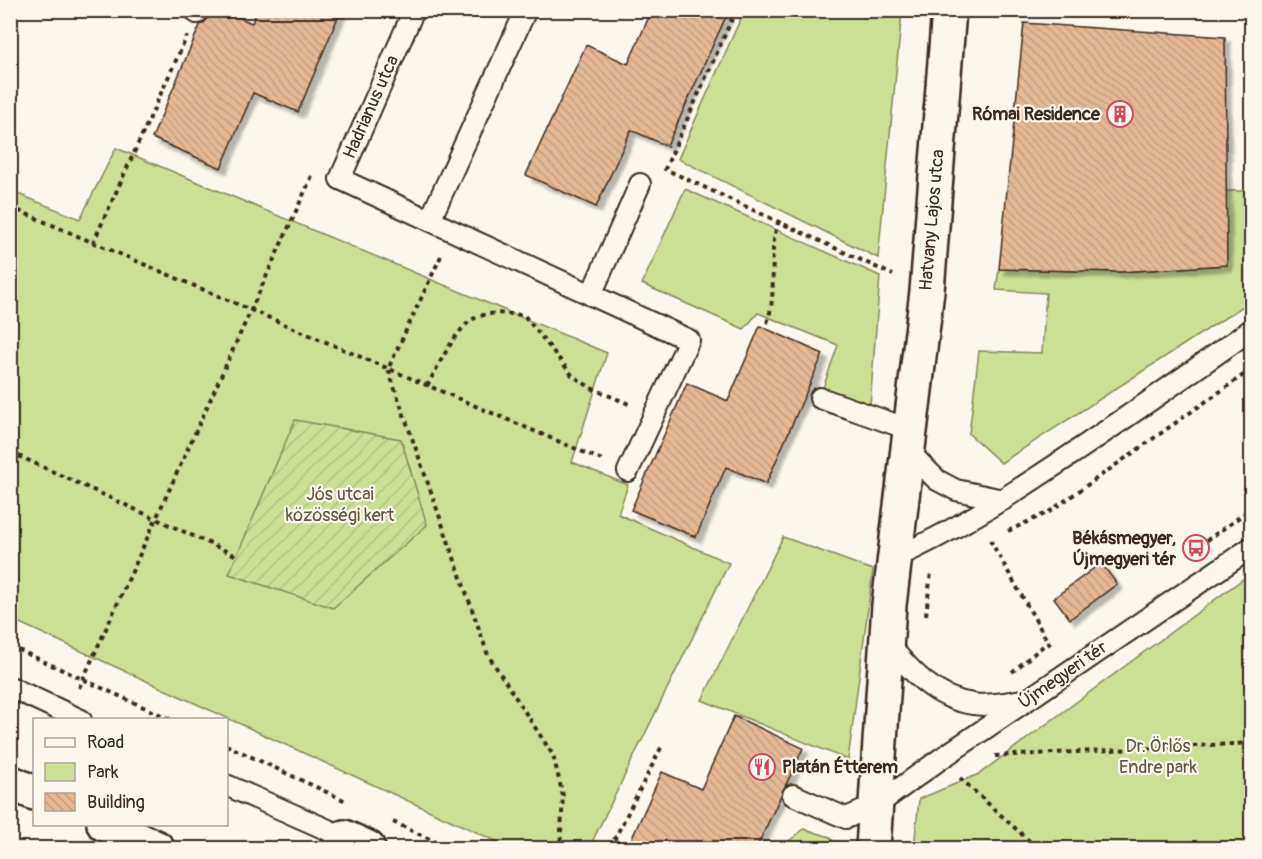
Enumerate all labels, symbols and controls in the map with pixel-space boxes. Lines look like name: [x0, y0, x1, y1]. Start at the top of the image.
street label: Hadrianus utca: [338, 52, 404, 162]
building icon: Római Residence: [1105, 99, 1135, 129]
place label: Római Residence: [972, 103, 1101, 126]
street label: Hatvany Lajos utca: [914, 148, 950, 292]
park label: Jós utcai közösségi kert: [286, 483, 395, 527]
place label: Békásmegyer, Újmegyeri tér: [1072, 527, 1177, 571]
bus stop icon: Békásmegyer, Újmegyeri tér: [1181, 533, 1211, 563]
street label: Újmegyeri tér: [1014, 636, 1112, 714]
legend: [33, 718, 228, 826]
text: Road: [87, 731, 124, 754]
park label: Dr. Örlős Endre park: [1119, 735, 1197, 779]
restaurant icon: Platán Étterem: [747, 752, 777, 782]
place label: Platán Étterem: [782, 756, 898, 779]
text: Park: [87, 761, 119, 784]
text: Building: [87, 791, 145, 814]

